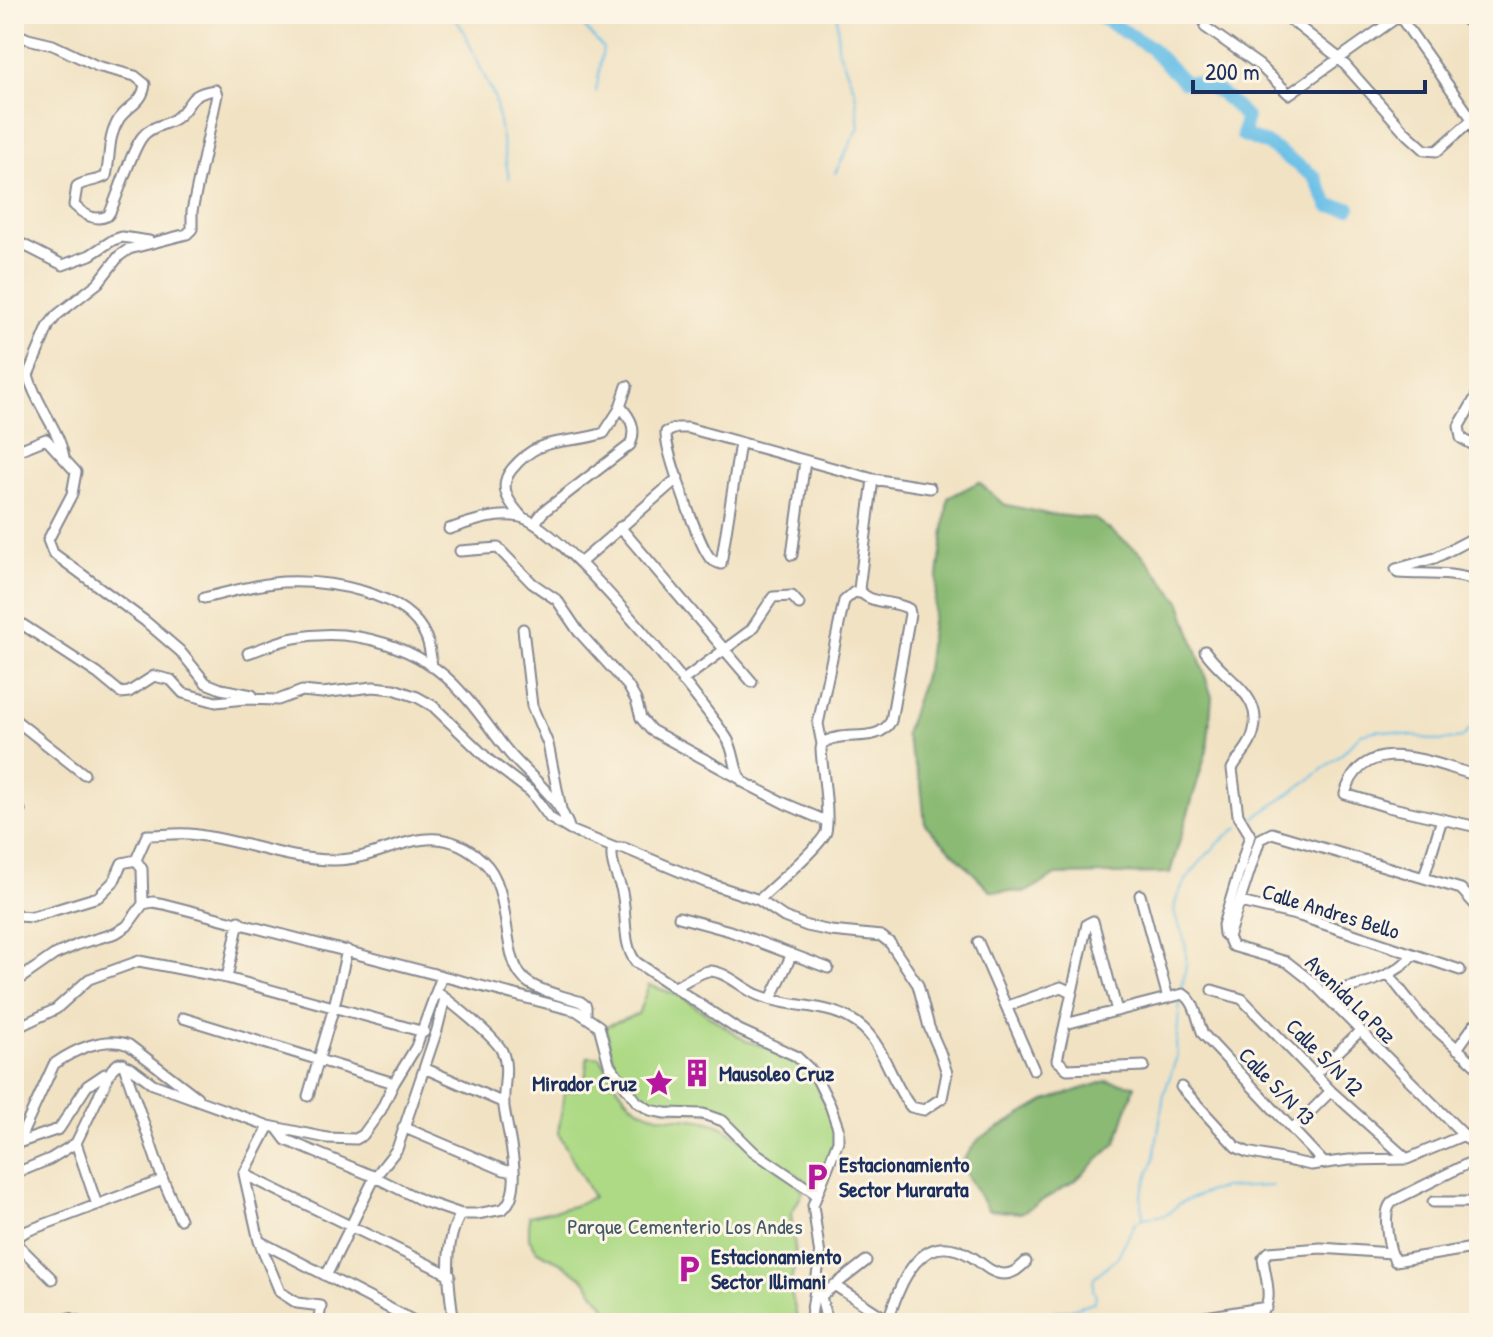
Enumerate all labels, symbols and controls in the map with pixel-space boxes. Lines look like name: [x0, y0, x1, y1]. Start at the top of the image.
scale bar: [1193, 44, 1425, 94]
text: 200 m: [1205, 55, 1260, 87]
street label: Calle Andres Bello: [1259, 876, 1404, 946]
street label: Avenida La Paz: [1299, 948, 1403, 1050]
street label: Calle S/N 12: [1280, 1012, 1371, 1103]
street label: Calle S/N 13: [1232, 1040, 1322, 1132]
building icon: Mausoleo Cruz: [682, 1058, 712, 1088]
place label: Mausoleo Cruz: [719, 1058, 835, 1088]
place label: Mirador Cruz: [532, 1068, 638, 1098]
place icon: Mirador Cruz: [644, 1068, 674, 1098]
place label: Estacionamiento Sector Murarata: [839, 1149, 969, 1204]
parking icon: Estacionamiento Sector Murarata: [802, 1162, 832, 1192]
park label: Parque Cementerio Los Andes: [567, 1211, 803, 1241]
place label: Estacionamiento Sector Illimani: [711, 1241, 841, 1296]
parking icon: Estacionamiento Sector Illimani: [674, 1254, 704, 1284]

